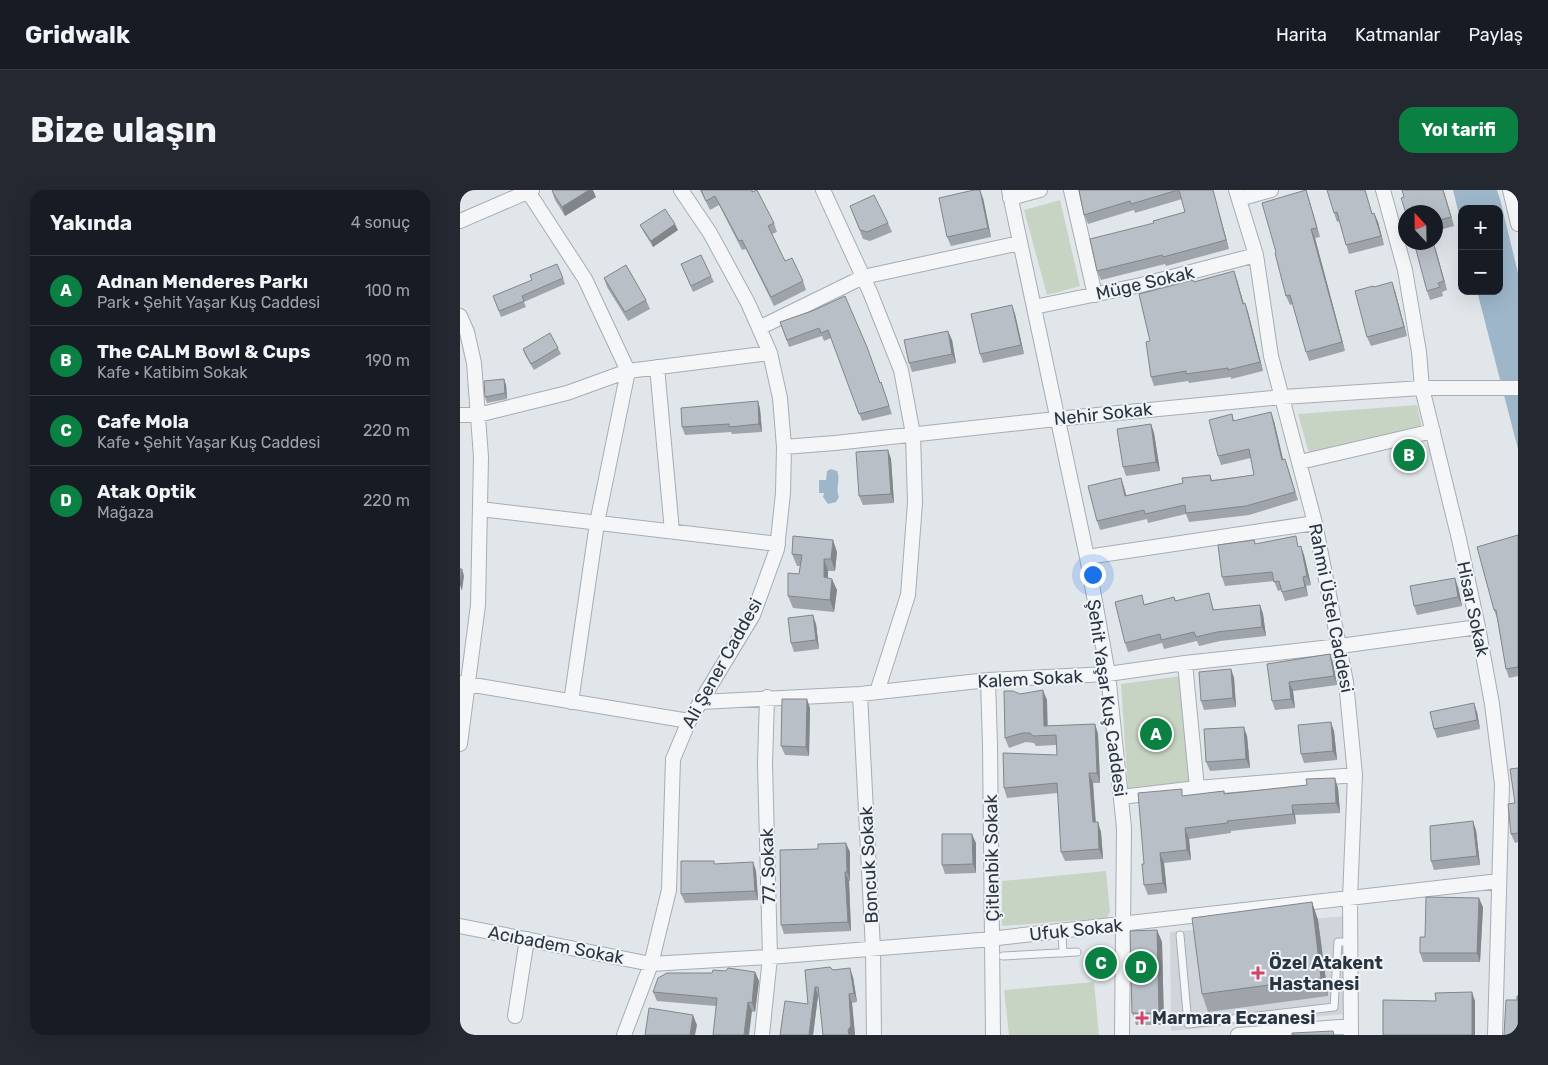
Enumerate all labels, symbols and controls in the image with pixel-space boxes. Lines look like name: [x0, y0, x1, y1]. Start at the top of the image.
text: Gridwalk: [25, 21, 130, 49]
text: Harita: [1276, 24, 1327, 46]
text: Katmanlar: [1355, 24, 1440, 46]
text: Paylaş: [1468, 24, 1523, 46]
button: Yol tarifi: [1399, 107, 1518, 153]
text: Bize ulaşın: [30, 109, 217, 151]
north arrow: [1398, 205, 1443, 250]
map controls: [1458, 205, 1503, 295]
button: +: [1458, 205, 1503, 250]
text: Yakında: [50, 210, 132, 235]
text: 4 sonuç: [351, 213, 410, 232]
button: −: [1458, 250, 1503, 295]
street label: Müge Sokak: [1094, 261, 1197, 305]
text: Adnan Menderes Parkı: [97, 270, 308, 293]
text: A: [60, 281, 72, 300]
text: 100 m: [365, 281, 410, 300]
text: Park · Şehit Yaşar Kuş Caddesi: [97, 293, 320, 312]
text: The CALM Bowl & Cups: [97, 340, 311, 363]
text: B: [60, 351, 72, 370]
text: 190 m: [365, 351, 410, 370]
text: Kafe · Katibim Sokak: [97, 363, 248, 382]
street label: Nehir Sokak: [1053, 398, 1154, 430]
text: Cafe Mola: [97, 410, 189, 433]
text: C: [60, 421, 72, 440]
text: 220 m: [363, 421, 410, 440]
text: Kafe · Şehit Yaşar Kuş Caddesi: [97, 433, 320, 452]
pin: B: [1393, 436, 1425, 474]
text: Atak Optik: [97, 480, 196, 503]
text: D: [60, 491, 72, 510]
text: 220 m: [363, 491, 410, 510]
text: Mağaza: [97, 503, 154, 522]
street label: Rahmi Üstel Caddesi: [1304, 521, 1358, 695]
street label: Hisar Sokak: [1452, 559, 1494, 659]
your location: [1080, 562, 1106, 588]
street label: Ali Şener Caddesi: [677, 594, 767, 732]
street label: Şehit Yaşar Kuş Caddesi: [1082, 598, 1132, 798]
street label: Kalem Sokak: [977, 665, 1084, 693]
pin: A: [1140, 715, 1172, 753]
street label: Çitlenbik Sokak: [980, 794, 1004, 922]
street label: Boncuk Sokak: [855, 805, 883, 924]
street label: 77. Sokak: [756, 827, 780, 904]
street label: Ufuk Sokak: [1028, 914, 1124, 946]
street label: Acıbadem Sokak: [486, 921, 626, 969]
pin: C: [1085, 944, 1117, 982]
pin: D: [1125, 948, 1157, 986]
place label: Özel Atakent Hastanesi: [1269, 952, 1383, 995]
marker: Özel Atakent Hastanesi: [1251, 966, 1265, 980]
place label: Marmara Eczanesi: [1152, 1007, 1315, 1029]
marker: Marmara Eczanesi: [1136, 1012, 1148, 1024]

